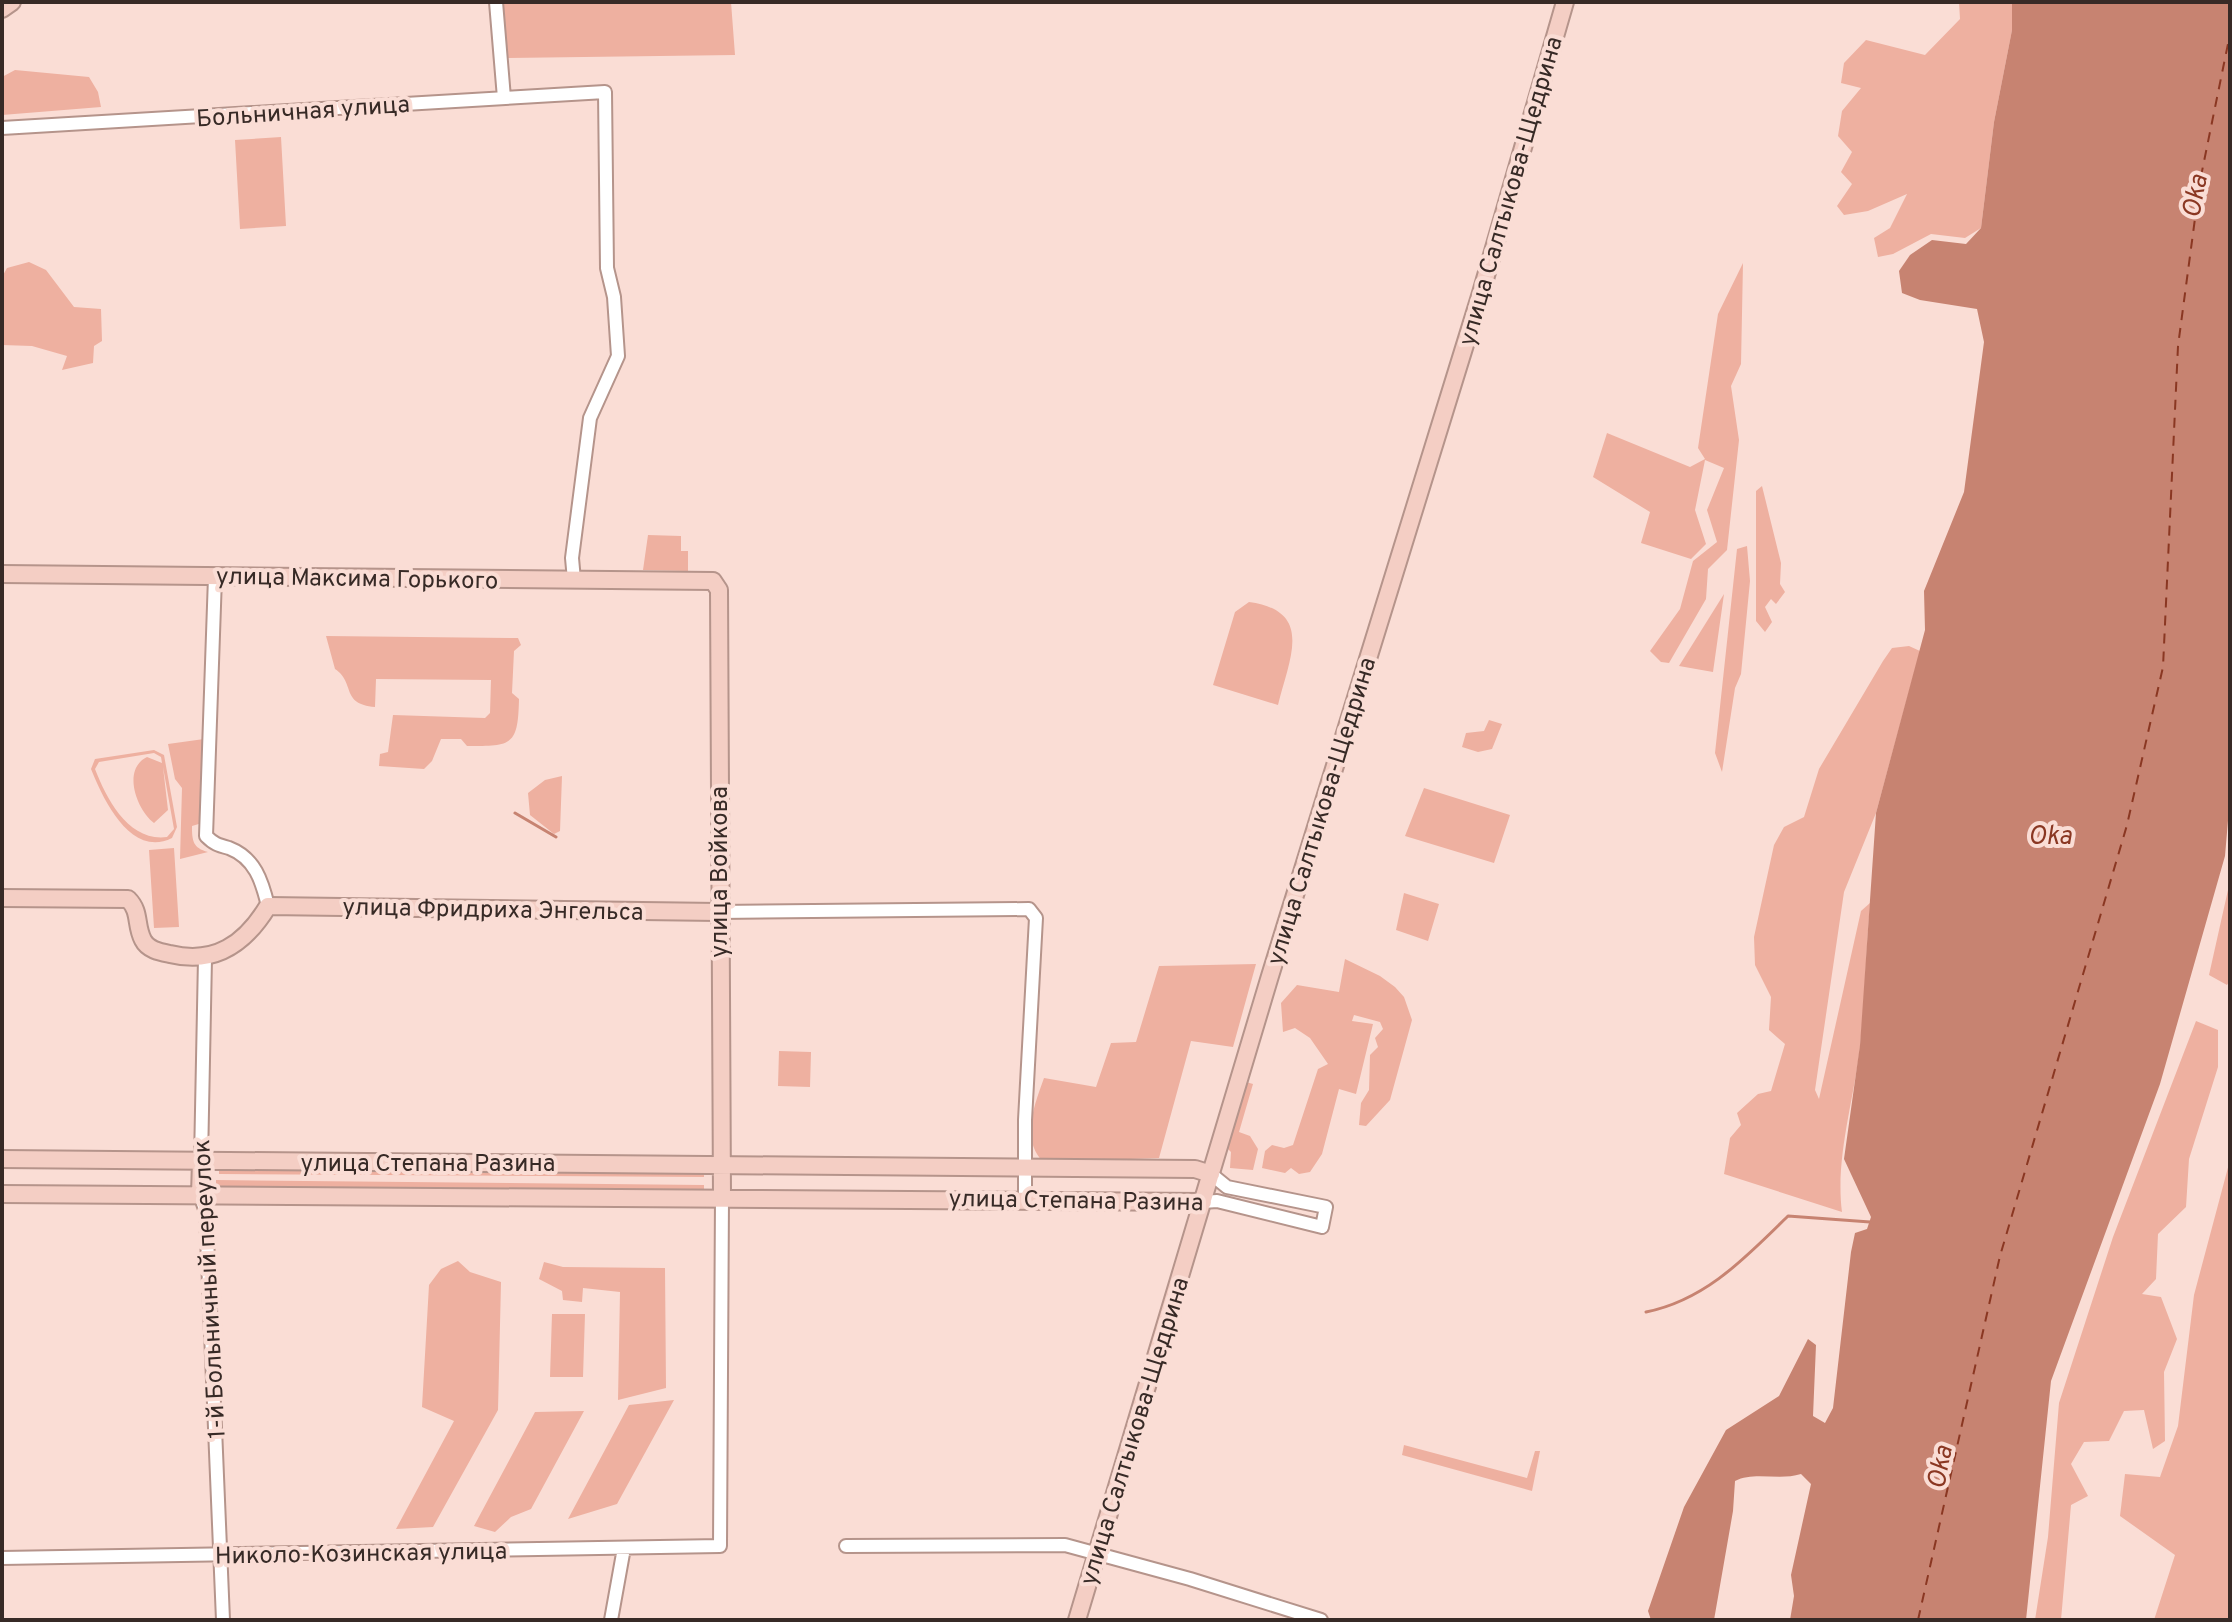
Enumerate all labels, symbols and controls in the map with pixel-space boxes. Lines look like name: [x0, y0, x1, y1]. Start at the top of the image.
street label: улица Салтыкова-Щедрина: [1453, 33, 1571, 350]
street label: Больничная улица: [195, 91, 411, 135]
water label: Oka: [2176, 171, 2217, 221]
street label: улица Максима Горького: [216, 563, 498, 597]
street label: улица Салтыкова-Щедрина: [1262, 654, 1384, 969]
street label: улица Войкова: [706, 786, 736, 958]
water label: Oka: [2028, 821, 2072, 854]
street label: улица Фридриха Энгельса: [342, 893, 644, 929]
street label: 1-й Больничный переулок: [188, 1138, 234, 1439]
street label: улица Степана Разина: [301, 1150, 555, 1180]
street label: улица Степана Разина: [948, 1185, 1204, 1219]
street label: улица Салтыкова-Щедрина: [1075, 1274, 1197, 1589]
water label: Oka: [1921, 1442, 1962, 1492]
street label: Николо-Козинская улица: [215, 1537, 507, 1573]

